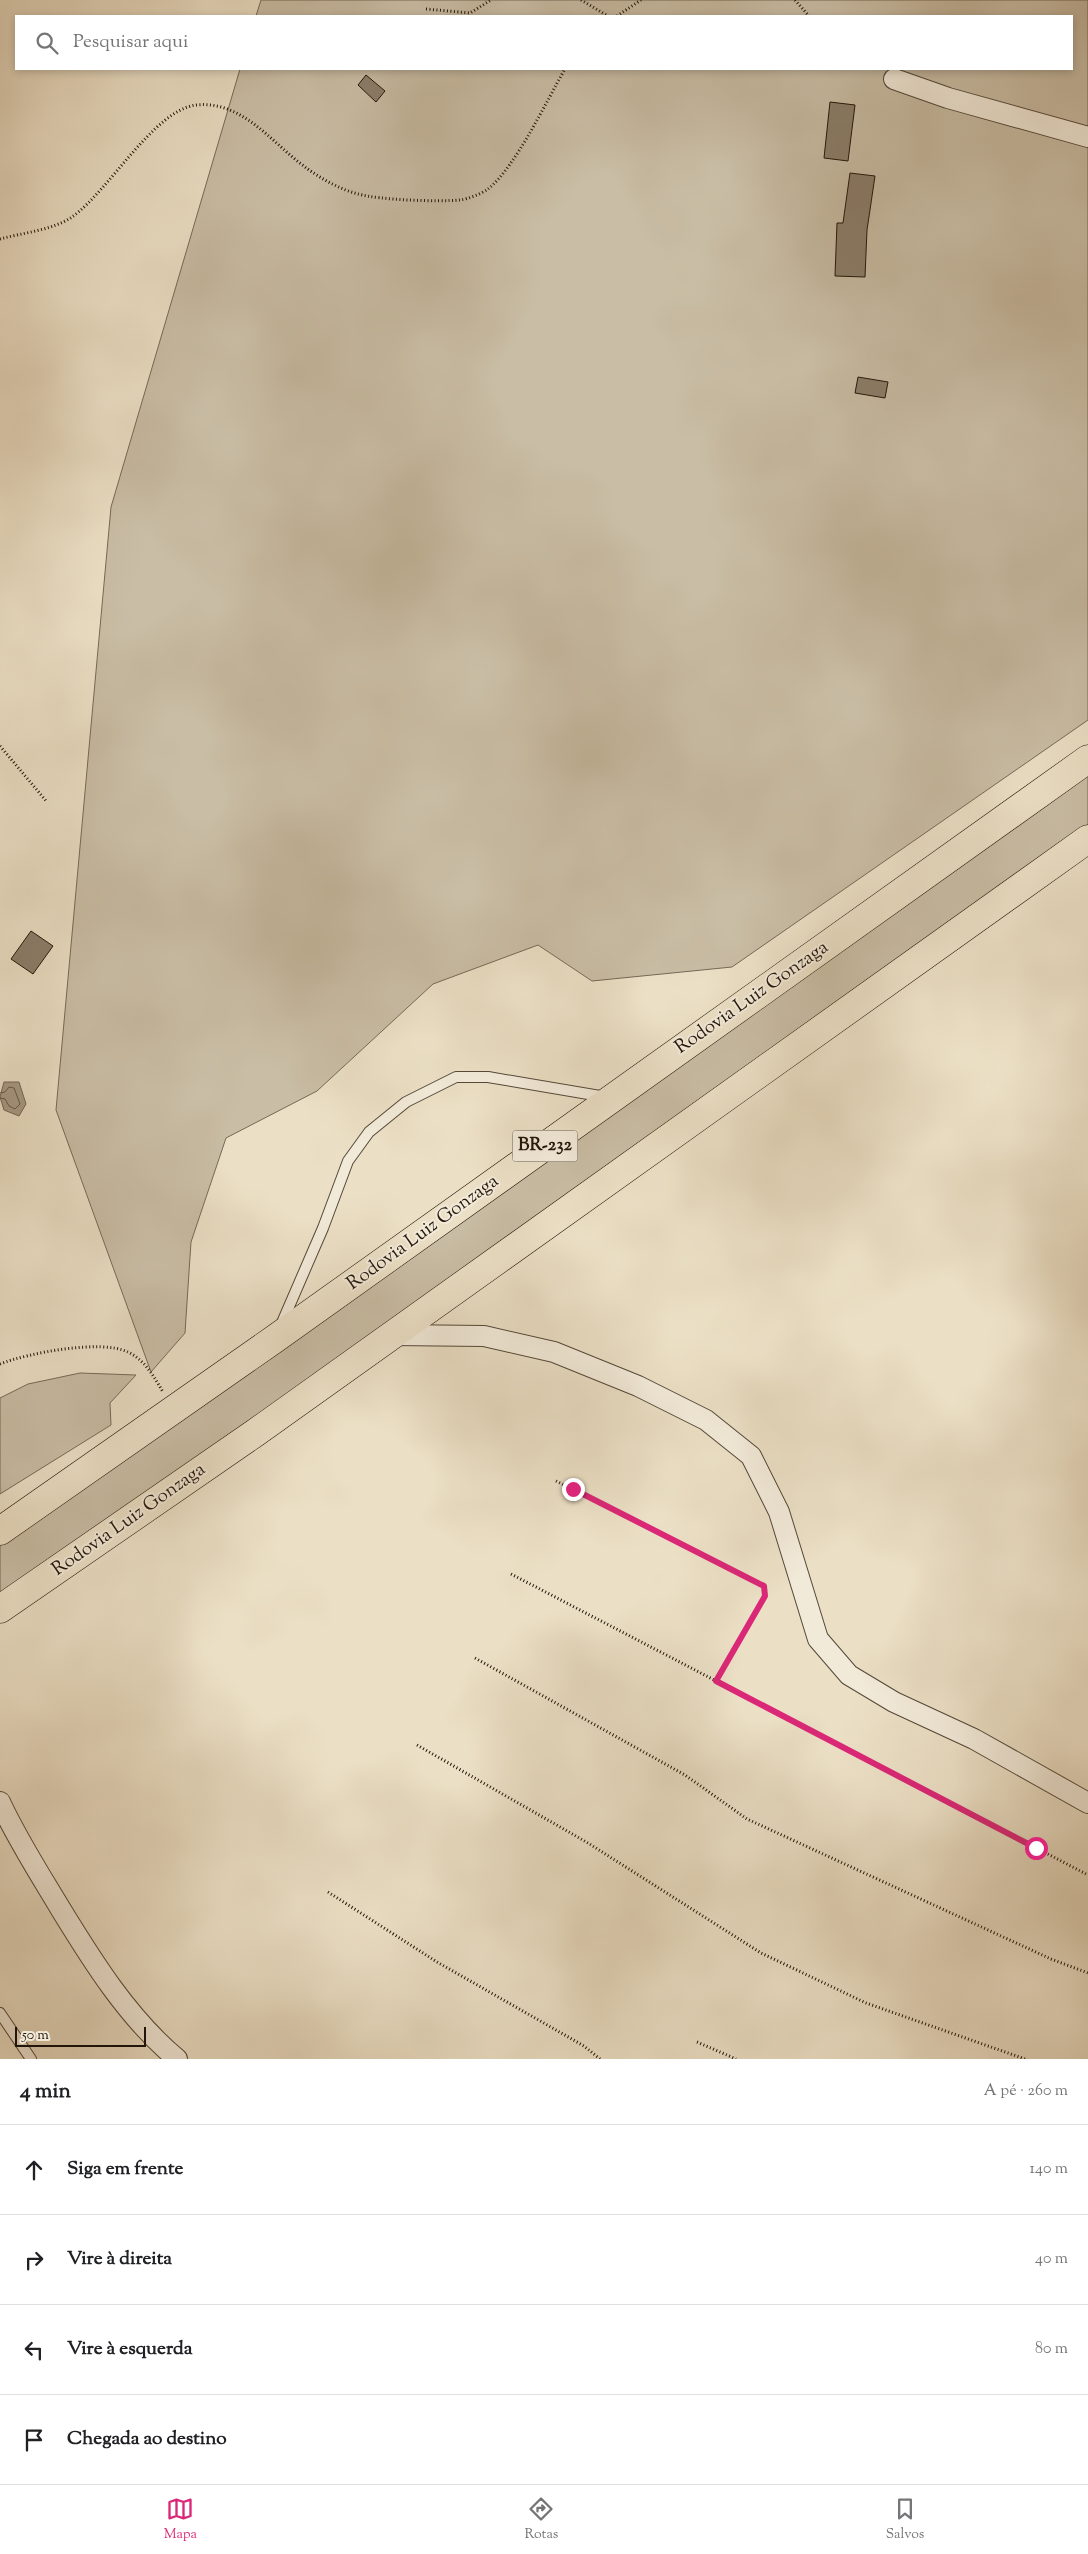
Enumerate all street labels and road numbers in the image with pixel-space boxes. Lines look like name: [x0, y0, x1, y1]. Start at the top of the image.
street label: Rodovia Luiz Gonzaga: [670, 935, 834, 1061]
road number: BR-232: [512, 1130, 578, 1162]
street label: Rodovia Luiz Gonzaga: [341, 1168, 505, 1297]
street label: Rodovia Luiz Gonzaga: [47, 1457, 211, 1583]

